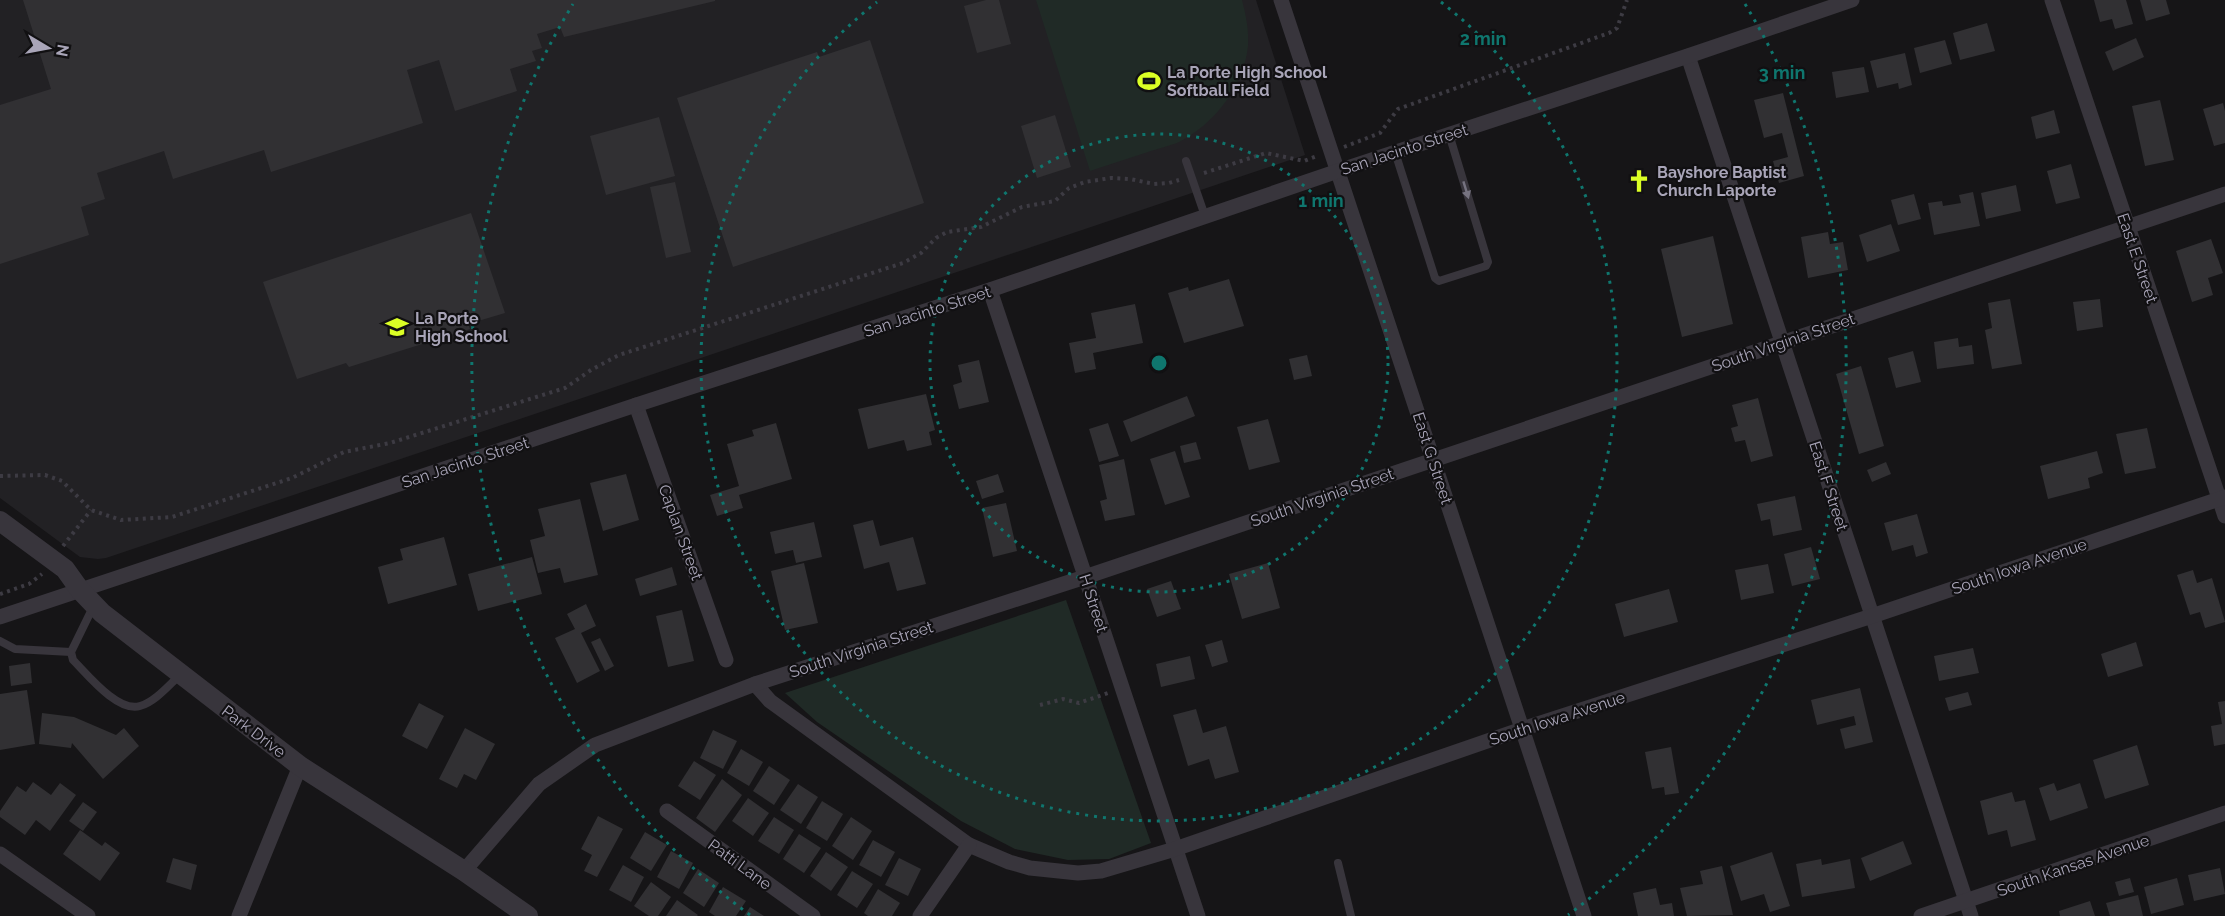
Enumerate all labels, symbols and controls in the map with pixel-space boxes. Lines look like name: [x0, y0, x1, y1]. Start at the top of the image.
north arrow: [18, 18, 78, 78]
text: 2 min: [1460, 28, 1506, 49]
text: N: [52, 43, 73, 58]
text: 3 min: [1759, 62, 1805, 83]
place label: La Porte High School Softball Field: [1167, 63, 1328, 100]
sports icon: La Porte High School Softball Field: [1136, 68, 1162, 94]
street label: San Jacinto Street: [1338, 120, 1471, 179]
place label: Bayshore Baptist Church Laporte: [1657, 163, 1786, 200]
church icon: Bayshore Baptist Church Laporte: [1626, 168, 1652, 194]
one-way arrow: [1462, 181, 1471, 199]
text: 1 min: [1298, 190, 1344, 211]
street label: East E Street: [2113, 211, 2162, 306]
street label: San Jacinto Street: [861, 282, 994, 341]
place label: La Porte High School: [415, 309, 509, 346]
street label: South Virginia Street: [1709, 309, 1858, 376]
school or university icon: La Porte High School: [384, 314, 410, 340]
centre of rings: [1149, 353, 1169, 373]
street label: East G Street: [1409, 410, 1457, 507]
street label: San Jacinto Street: [399, 433, 532, 492]
street label: East F Street: [1805, 439, 1852, 534]
street label: South Virginia Street: [1248, 464, 1397, 531]
street label: Caplan Street: [654, 482, 707, 583]
street label: South Iowa Avenue: [1949, 534, 2089, 599]
street label: H Street: [1075, 572, 1112, 635]
street label: South Virginia Street: [787, 617, 936, 682]
street label: South Iowa Avenue: [1487, 688, 1628, 749]
street label: Park Drive: [218, 701, 289, 762]
street label: South Kansas Avenue: [1995, 830, 2152, 900]
street label: Patti Lane: [704, 835, 775, 894]

